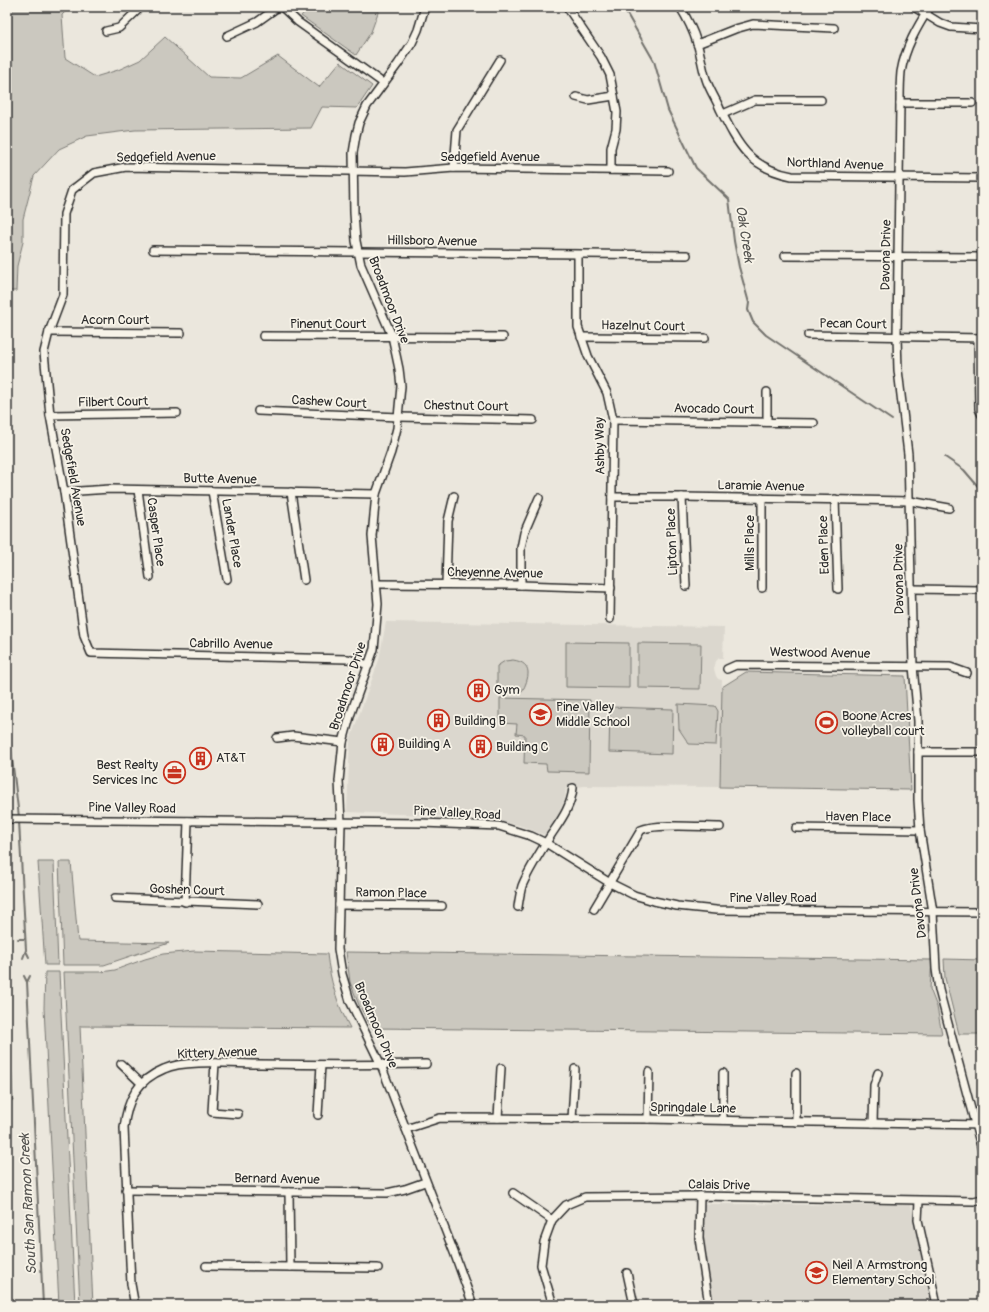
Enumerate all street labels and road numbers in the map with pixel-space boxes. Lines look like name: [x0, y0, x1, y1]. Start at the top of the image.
street label: Sedgefield Avenue: [116, 148, 216, 166]
street label: Sedgefield Avenue: [440, 149, 540, 165]
street label: Northland Avenue: [786, 154, 884, 174]
street label: Davona Drive: [877, 219, 895, 291]
street label: Hillsboro Avenue: [387, 232, 478, 250]
street label: Broadmoor Drive: [365, 254, 413, 346]
street label: Acorn Court: [81, 312, 150, 328]
street label: Pecan Court: [819, 315, 888, 333]
street label: Pinenut Court: [290, 316, 367, 332]
street label: Hazelnut Court: [601, 317, 686, 335]
street label: Cashew Court: [291, 392, 368, 412]
street label: Filbert Court: [78, 393, 149, 411]
street label: Chestnut Court: [423, 397, 509, 415]
street label: Avocado Court: [674, 400, 755, 418]
street label: Ashby Way: [591, 417, 609, 475]
street label: Sedgefield Avenue: [56, 427, 90, 528]
street label: Butte Avenue: [183, 470, 258, 488]
street label: Laramie Avenue: [717, 477, 805, 495]
street label: Casper Place: [143, 497, 169, 568]
street label: Lander Place: [218, 497, 246, 569]
street label: Lipton Place: [663, 507, 681, 576]
street label: Mills Place: [742, 515, 758, 571]
street label: Eden Place: [815, 515, 833, 575]
street label: Davona Drive: [890, 543, 908, 615]
street label: Cheyenne Avenue: [447, 564, 544, 582]
street label: Cabrillo Avenue: [189, 635, 273, 653]
street label: Broadmoor Drive: [326, 639, 370, 732]
street label: Westwood Avenue: [770, 644, 871, 662]
street label: Pine Valley Road: [88, 799, 176, 817]
street label: Pine Valley Road: [413, 803, 501, 823]
street label: Haven Place: [825, 808, 892, 826]
street label: Davona Drive: [906, 866, 930, 939]
street label: Goshen Court: [149, 881, 226, 899]
street label: Ramon Place: [355, 884, 427, 902]
street label: Pine Valley Road: [729, 890, 817, 906]
street label: Broadmoor Drive: [351, 980, 402, 1071]
street label: Kittery Avenue: [177, 1044, 258, 1062]
street label: Springdale Lane: [650, 1099, 737, 1117]
street label: Bernard Avenue: [234, 1170, 320, 1188]
street label: Calais Drive: [688, 1176, 751, 1194]

